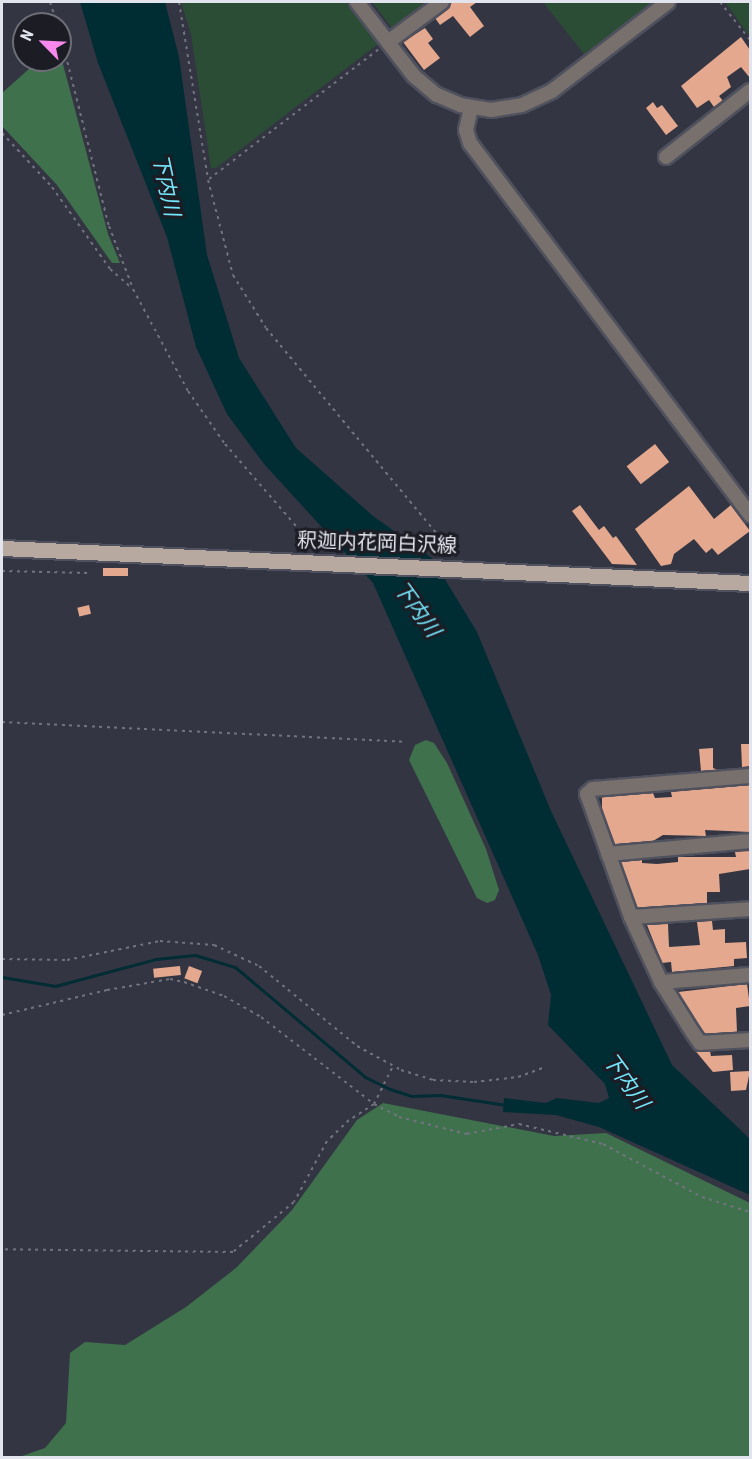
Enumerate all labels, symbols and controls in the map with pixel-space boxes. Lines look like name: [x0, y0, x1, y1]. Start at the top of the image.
north arrow: [12, 12, 72, 72]
text: N: [16, 27, 38, 44]
water label: 下内川: [147, 152, 185, 218]
street label: 釈迦内花岡白沢線: [297, 528, 457, 558]
water label: 下内川: [388, 576, 446, 642]
water label: 下内川: [597, 1048, 655, 1114]

